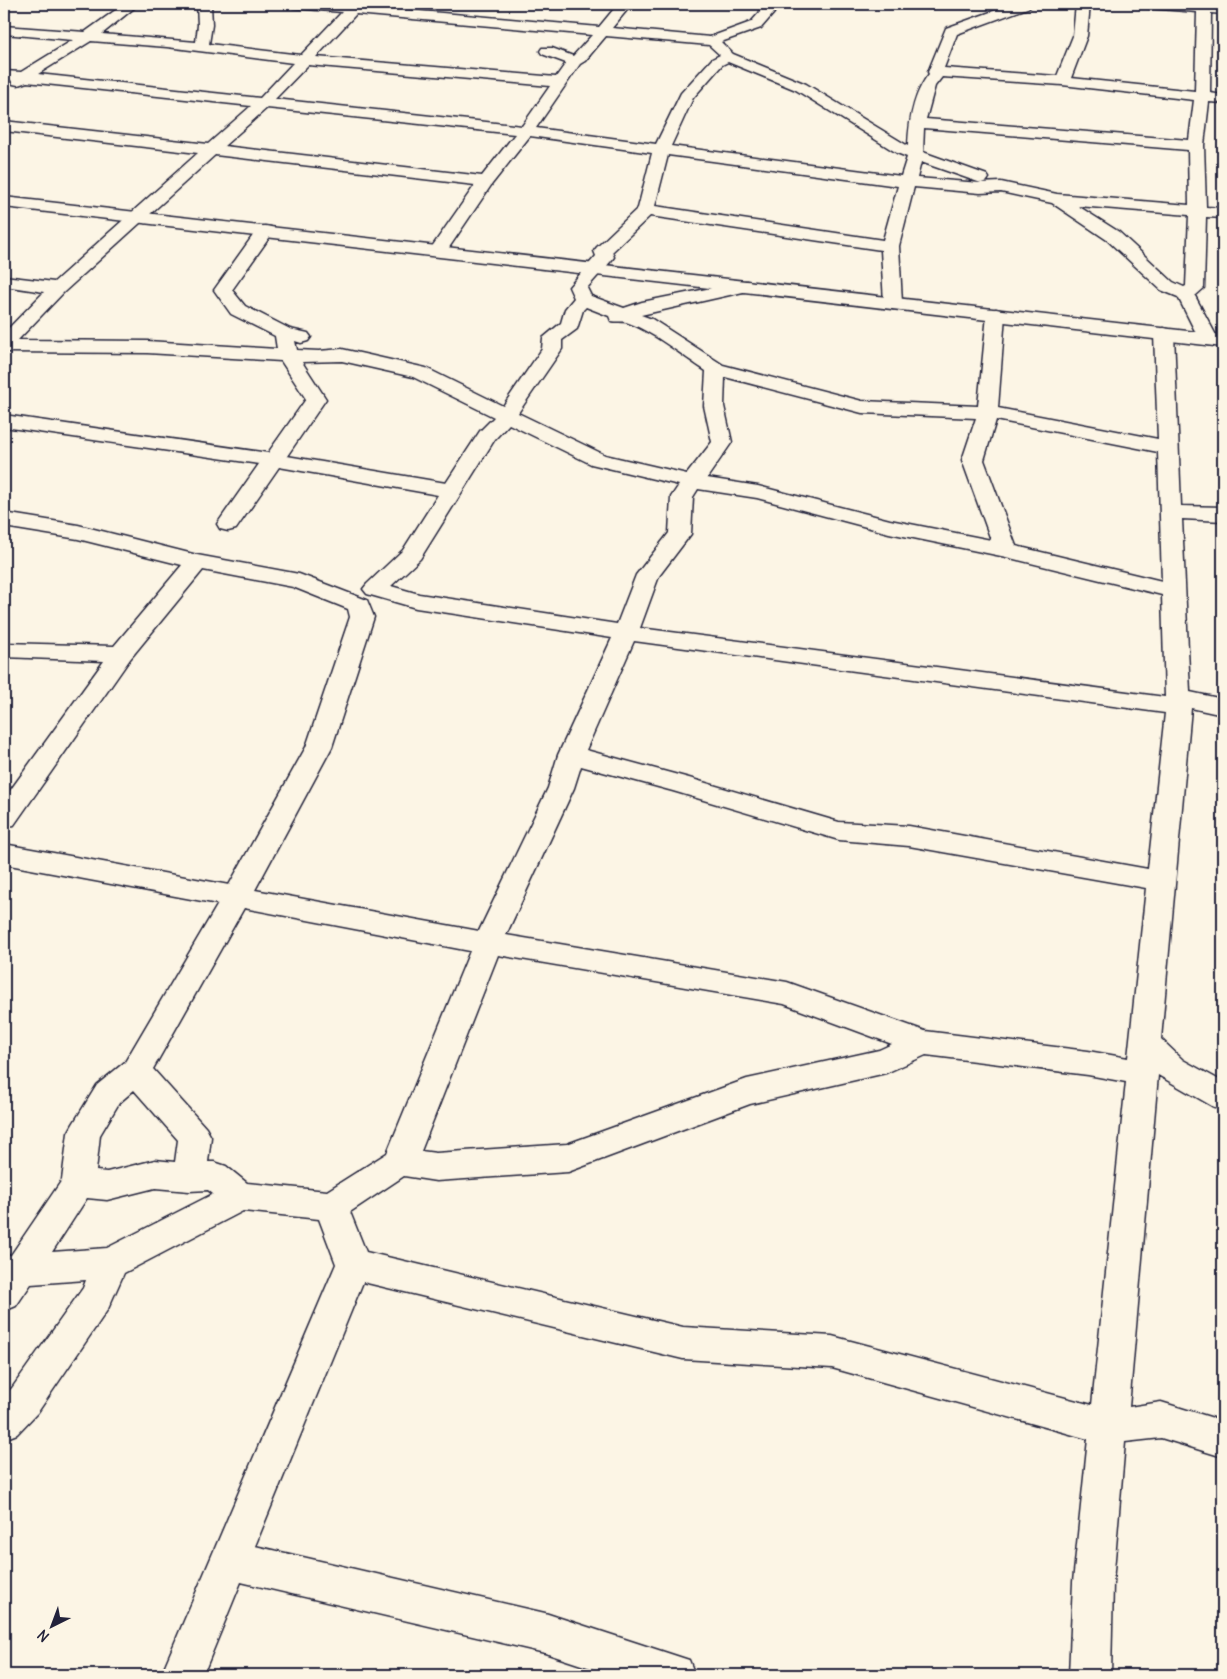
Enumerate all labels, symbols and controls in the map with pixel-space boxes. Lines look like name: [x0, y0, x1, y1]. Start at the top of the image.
north arrow: [28, 1602, 78, 1652]
text: N: [34, 1626, 53, 1646]

